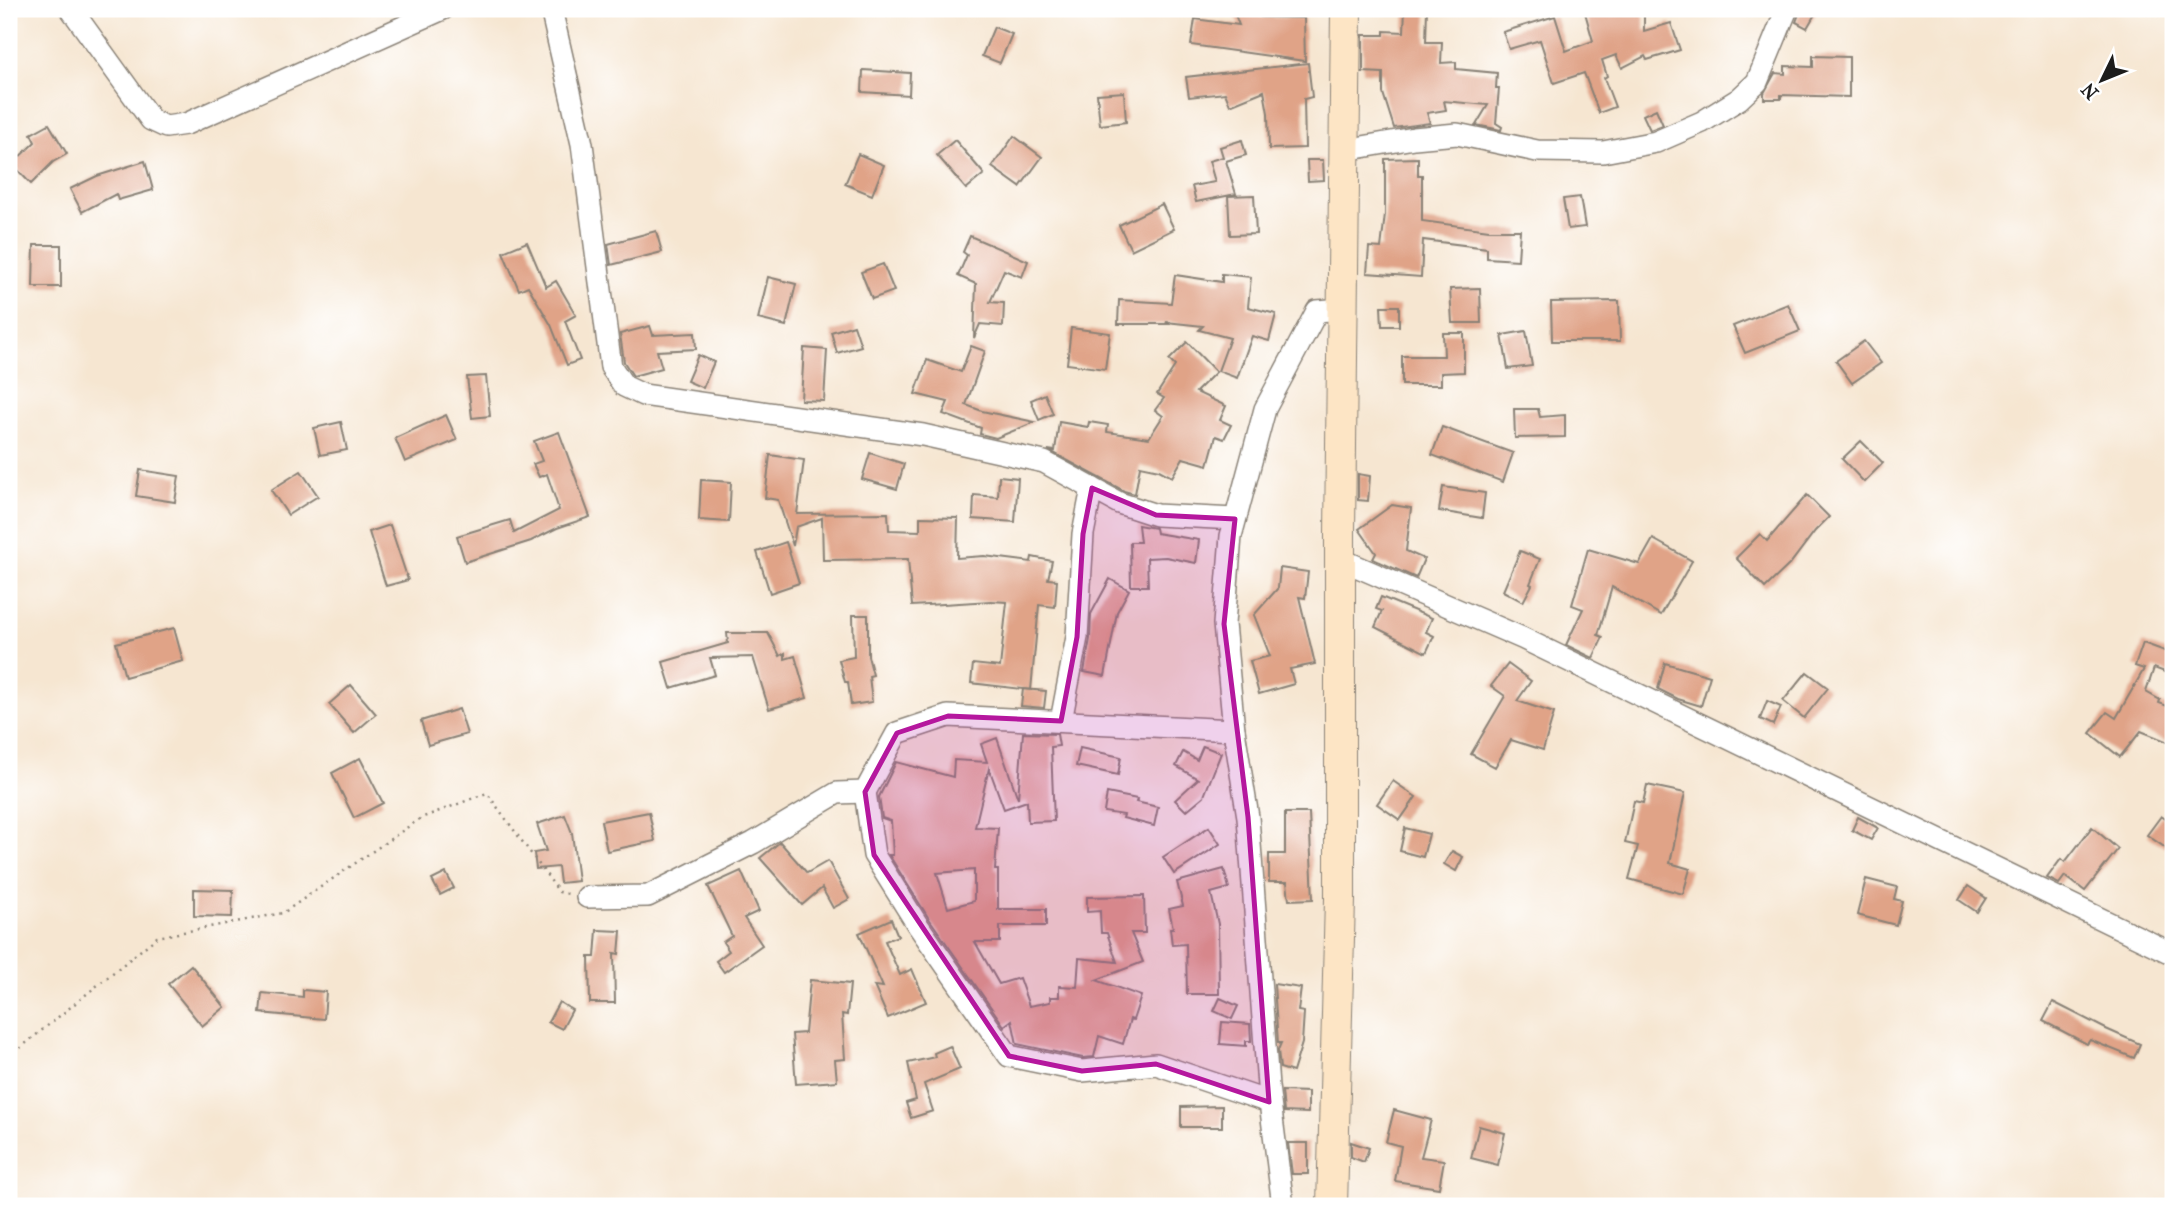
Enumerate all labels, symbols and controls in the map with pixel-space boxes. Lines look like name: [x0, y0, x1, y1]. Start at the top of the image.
north arrow: [2066, 46, 2136, 116]
text: N: [2077, 78, 2103, 104]

